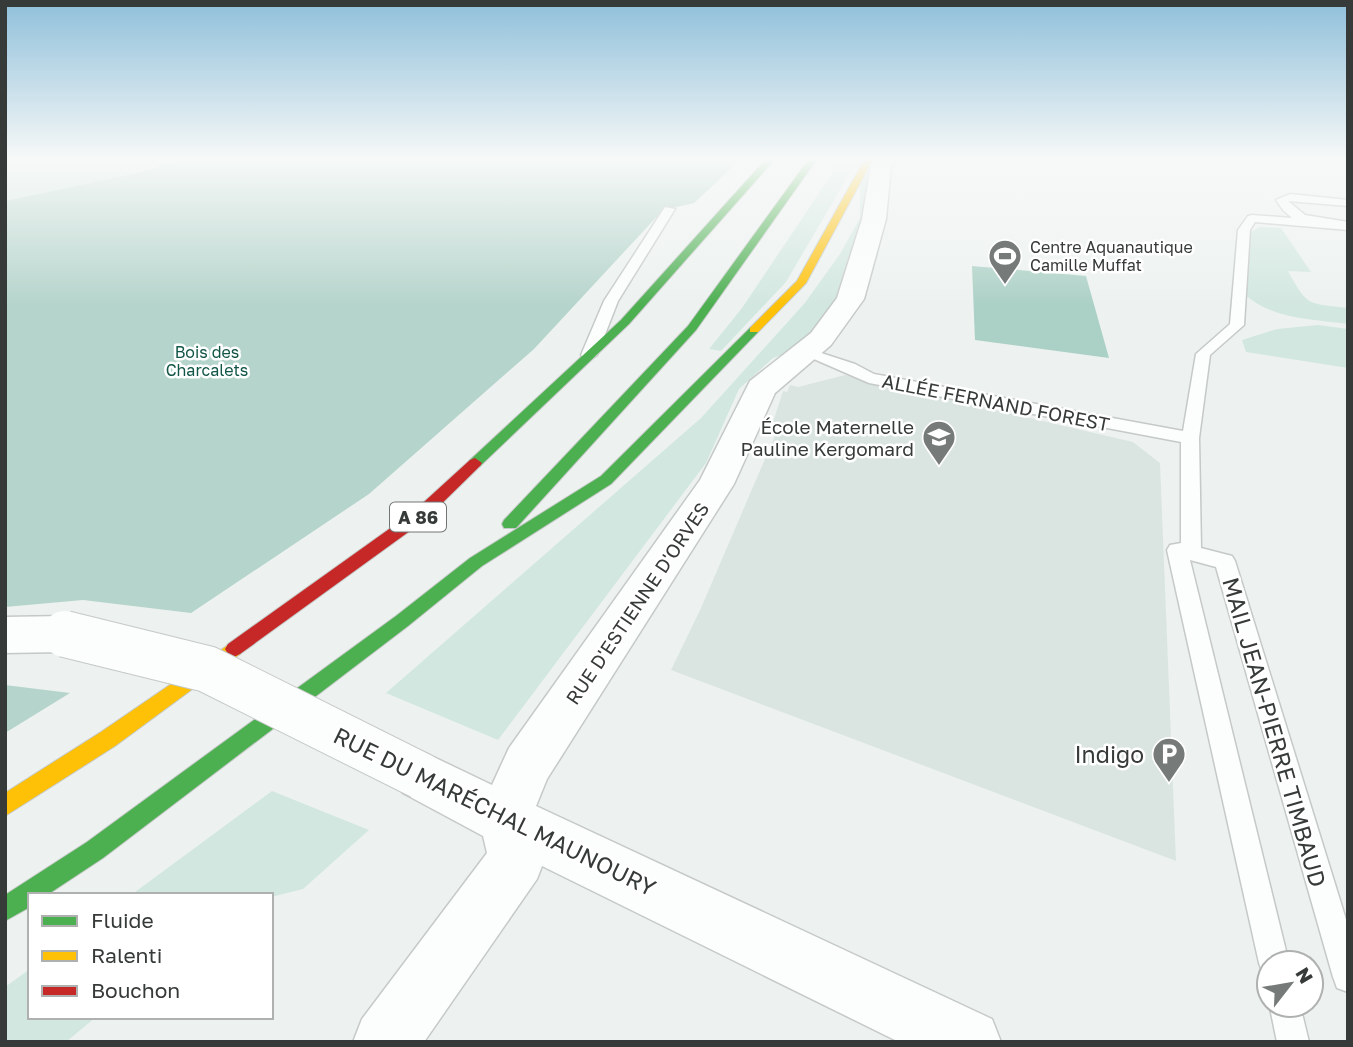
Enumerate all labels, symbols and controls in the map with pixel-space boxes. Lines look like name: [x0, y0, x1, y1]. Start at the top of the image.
sports icon: Centre Aquanautique Camille Muffat: [986, 237, 1024, 286]
place label: Centre Aquanautique Camille Muffat: [1030, 237, 1193, 275]
park label: Bois des Charcalets: [166, 342, 248, 380]
street label: ALLÉE FERNAND FOREST: [880, 369, 1112, 435]
place label: École Maternelle Pauline Kergomard: [740, 415, 914, 460]
school or university icon: École Maternelle Pauline Kergomard: [920, 418, 958, 467]
street label: RUE D'ESTIENNE D'ORVES: [561, 497, 713, 709]
road number: A 86: [390, 503, 446, 532]
street label: MAIL JEAN-PIERRE TIMBAUD: [1217, 574, 1333, 890]
street label: RUE DU MARÉCHAL MAUNOURY: [329, 721, 661, 902]
parking icon: Indigo: [1150, 735, 1188, 784]
place label: Indigo: [1074, 740, 1144, 768]
legend: [28, 893, 273, 1019]
text: Fluide: [91, 907, 154, 933]
text: Ralenti: [91, 942, 162, 968]
north arrow: [1255, 949, 1325, 1019]
text: N: [1291, 963, 1319, 987]
text: Bouchon: [91, 977, 180, 1003]

